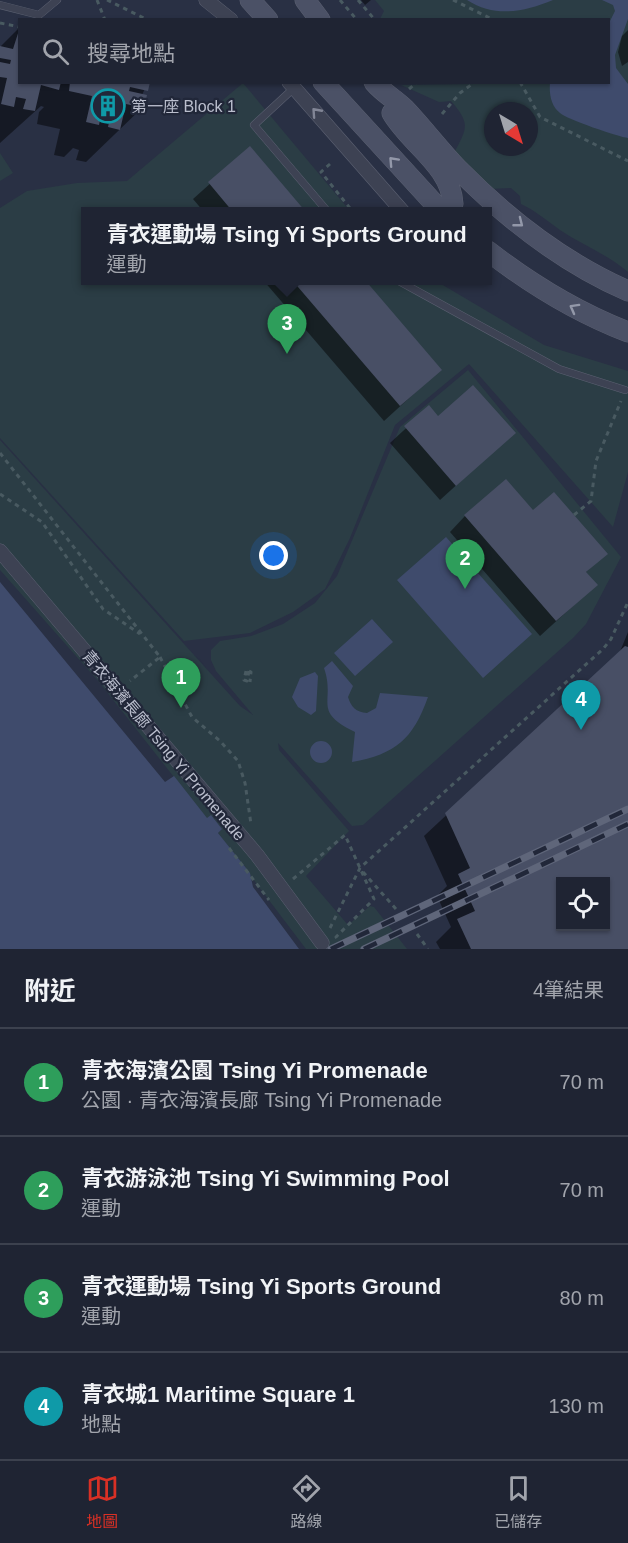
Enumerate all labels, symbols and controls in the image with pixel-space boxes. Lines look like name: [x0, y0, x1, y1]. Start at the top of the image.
search box: [18, 18, 610, 84]
icon: search: [39, 35, 72, 68]
text: 搜尋地點: [87, 41, 175, 66]
building icon: 第一座 Block 1: [90, 88, 126, 124]
place label: 第一座 Block 1: [131, 98, 236, 115]
north arrow: [484, 102, 538, 156]
one-way arrow: [312, 108, 323, 119]
one-way arrow: [390, 157, 401, 168]
popup: [81, 207, 492, 285]
one-way arrow: [512, 216, 523, 227]
text: 青衣運動場 Tsing Yi Sports Ground: [106, 222, 467, 247]
text: 運動: [106, 253, 146, 275]
pin: 3: [268, 304, 306, 354]
one-way arrow: [569, 304, 580, 315]
pin: 2: [446, 540, 484, 589]
your location: [259, 541, 288, 570]
street label: 青衣海濱長廊 Tsing Yi Promenade: [79, 647, 248, 844]
pin: 1: [162, 658, 201, 708]
pin: 4: [562, 680, 600, 730]
map controls: [556, 877, 610, 931]
button: locate: [556, 877, 610, 931]
text: 附近: [24, 976, 76, 1006]
text: 4筆結果: [533, 979, 604, 1001]
text: 青衣海濱公園 Tsing Yi Promenade: [81, 1058, 428, 1083]
text: 1: [38, 1071, 49, 1093]
text: 70 m: [560, 1071, 604, 1093]
text: 公園 · 青衣海濱長廊 Tsing Yi Promenade: [81, 1089, 442, 1111]
text: 青衣游泳池 Tsing Yi Swimming Pool: [81, 1166, 450, 1191]
text: 2: [38, 1179, 49, 1201]
text: 70 m: [560, 1179, 604, 1201]
text: 運動: [81, 1197, 121, 1219]
text: 青衣運動場 Tsing Yi Sports Ground: [81, 1274, 441, 1299]
text: 3: [38, 1287, 49, 1309]
text: 80 m: [560, 1287, 604, 1309]
text: 運動: [81, 1305, 121, 1327]
text: 青衣城1 Maritime Square 1: [81, 1382, 355, 1407]
text: 4: [38, 1395, 49, 1417]
text: 130 m: [548, 1395, 604, 1417]
text: 地點: [81, 1413, 121, 1435]
tab: 地圖: [86, 1472, 119, 1532]
tab: 路線: [290, 1472, 323, 1532]
tab: 已儲存: [494, 1472, 542, 1532]

